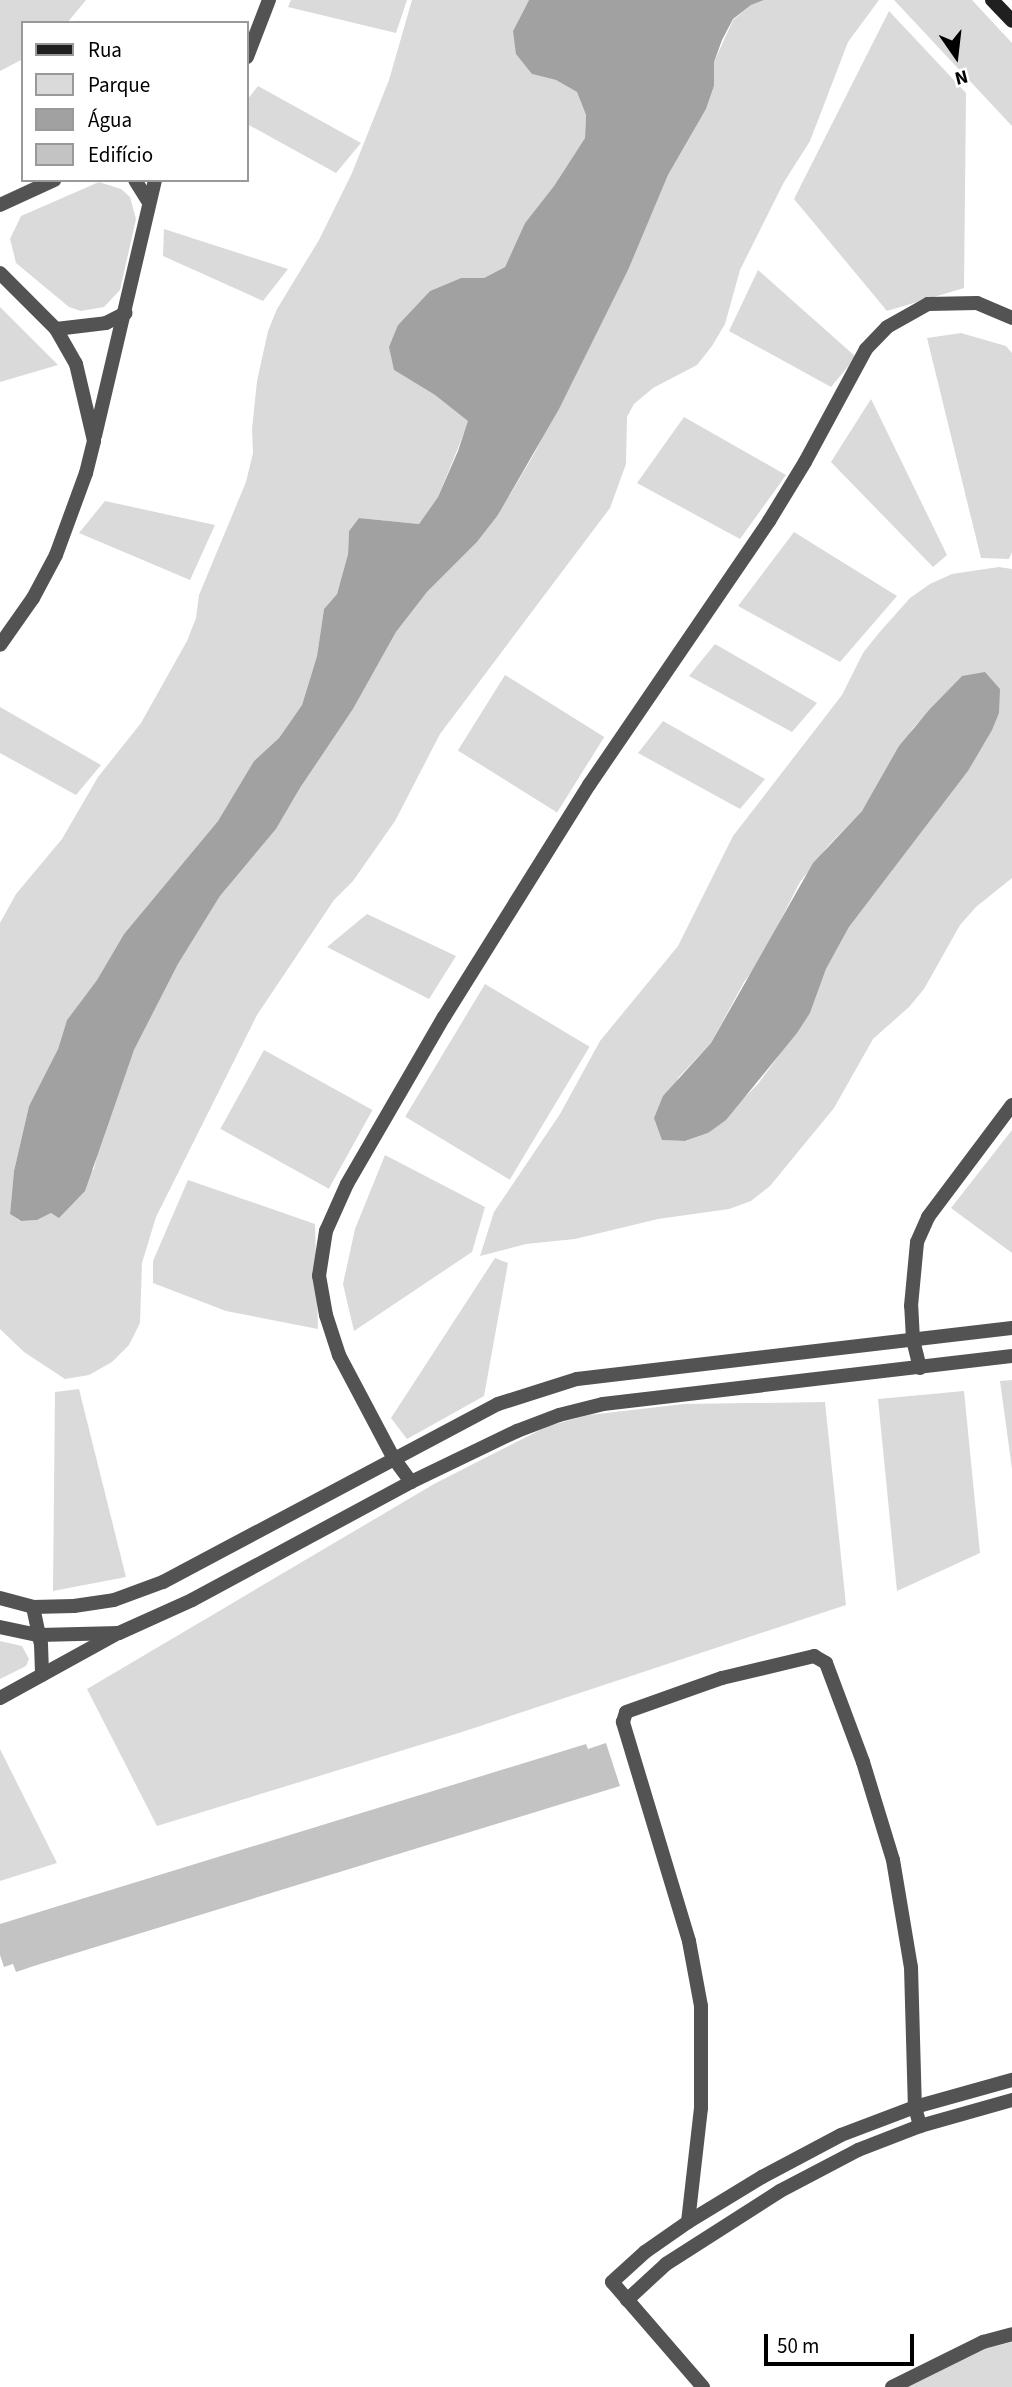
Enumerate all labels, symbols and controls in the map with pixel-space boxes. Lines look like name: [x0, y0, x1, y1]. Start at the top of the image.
legend: [21, 21, 248, 182]
north arrow: [921, 21, 991, 91]
text: Rua: [88, 35, 122, 65]
text: N: [952, 62, 971, 91]
text: Parque: [88, 70, 150, 100]
text: Água: [88, 105, 132, 135]
text: Edifício: [88, 140, 153, 170]
scale bar: [767, 2320, 918, 2364]
text: 50 m: [777, 2331, 819, 2361]

